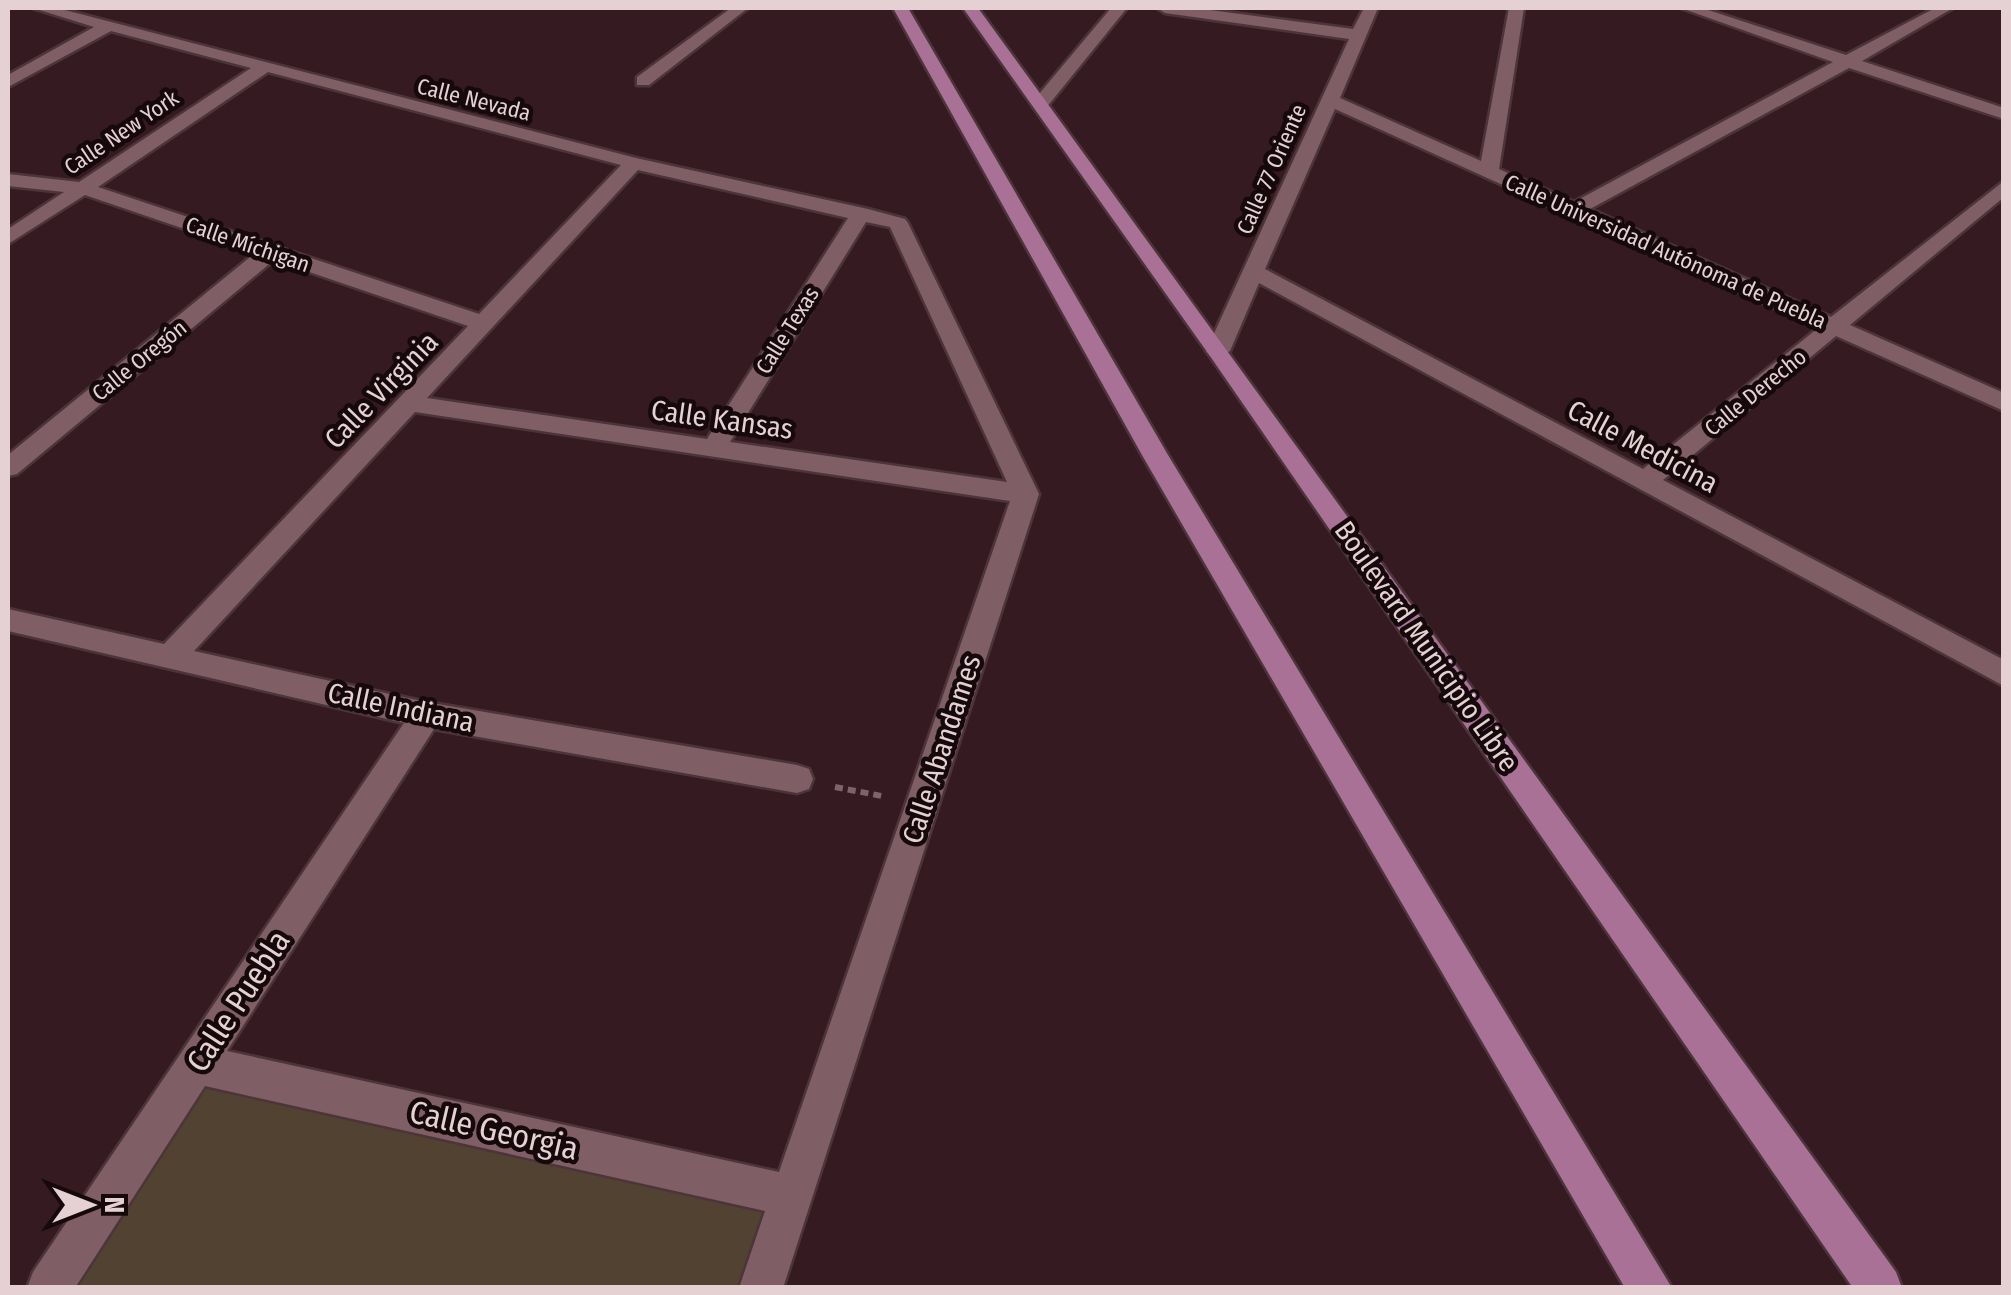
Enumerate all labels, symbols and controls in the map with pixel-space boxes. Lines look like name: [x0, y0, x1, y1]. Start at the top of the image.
street label: Calle Nevada: [414, 72, 533, 127]
street label: Calle New York: [59, 84, 184, 181]
street label: Calle 77 Oriente: [1231, 100, 1312, 238]
street label: Calle Universidad Autónoma de Puebla: [1501, 168, 1830, 335]
street label: Calle Míchigan: [182, 211, 313, 278]
street label: Calle Texas: [750, 282, 825, 379]
street label: Calle Oregón: [87, 314, 192, 407]
street label: Calle Virginia: [318, 325, 445, 455]
street label: Calle Derecho: [1699, 343, 1812, 442]
street label: Calle Kansas: [649, 393, 795, 446]
street label: Calle Medicina: [1562, 393, 1724, 500]
street label: Boulevard Municipio Libre: [1328, 515, 1526, 778]
street label: Calle Abandames: [895, 651, 988, 848]
street label: Calle Indiana: [325, 676, 477, 739]
street label: Calle Puebla: [178, 923, 298, 1079]
street label: Calle Georgia: [406, 1092, 582, 1168]
north arrow: [40, 1155, 140, 1255]
text: N: [98, 1197, 131, 1213]

